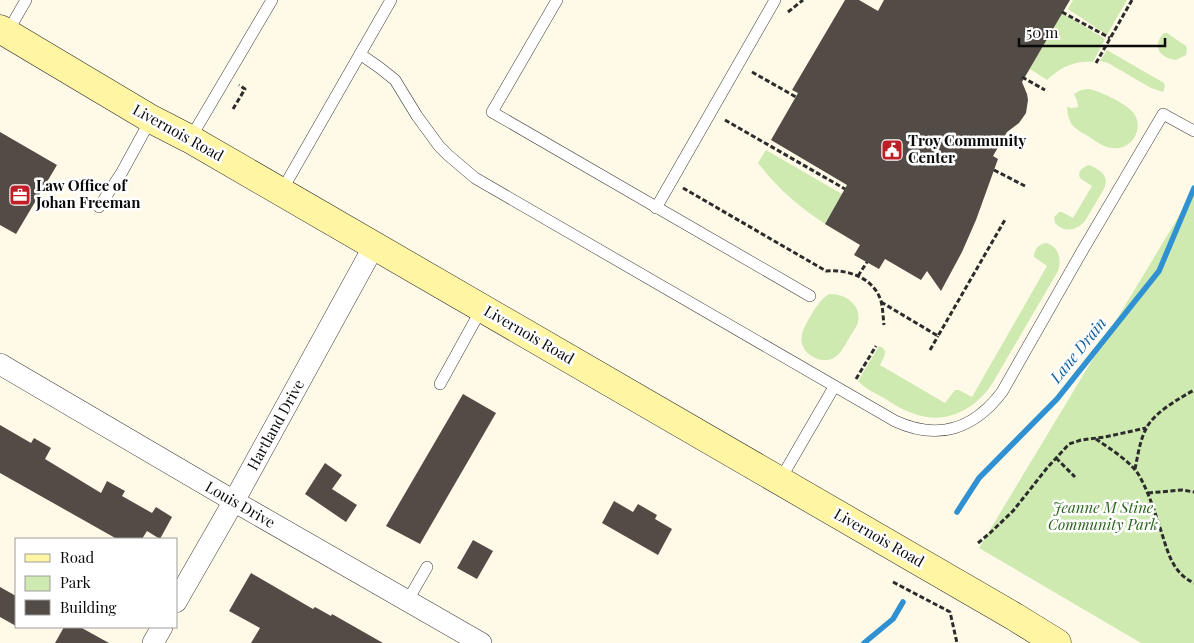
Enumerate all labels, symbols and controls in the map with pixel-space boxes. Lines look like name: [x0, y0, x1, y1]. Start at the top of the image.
scale bar: [1019, 15, 1165, 47]
text: 50 m: [1026, 22, 1059, 42]
street label: Livernois Road: [130, 99, 228, 165]
place label: Troy Community Center: [908, 130, 1026, 167]
public building icon: Troy Community Center: [880, 138, 904, 162]
place label: Law Office of Johan Freeman: [35, 175, 141, 212]
office icon: Law Office of Johan Freeman: [8, 183, 32, 207]
street label: Livernois Road: [481, 300, 578, 368]
water label: Lane Drain: [1044, 313, 1110, 388]
street label: Hartland Drive: [242, 376, 308, 473]
street label: Louis Drive: [202, 476, 279, 532]
park label: Jeanne M Stine Community Park: [1048, 497, 1158, 534]
street label: Livernois Road: [831, 503, 928, 571]
legend: [15, 538, 178, 628]
text: Road: [60, 547, 94, 567]
text: Park: [60, 572, 92, 592]
text: Building: [60, 597, 117, 617]

